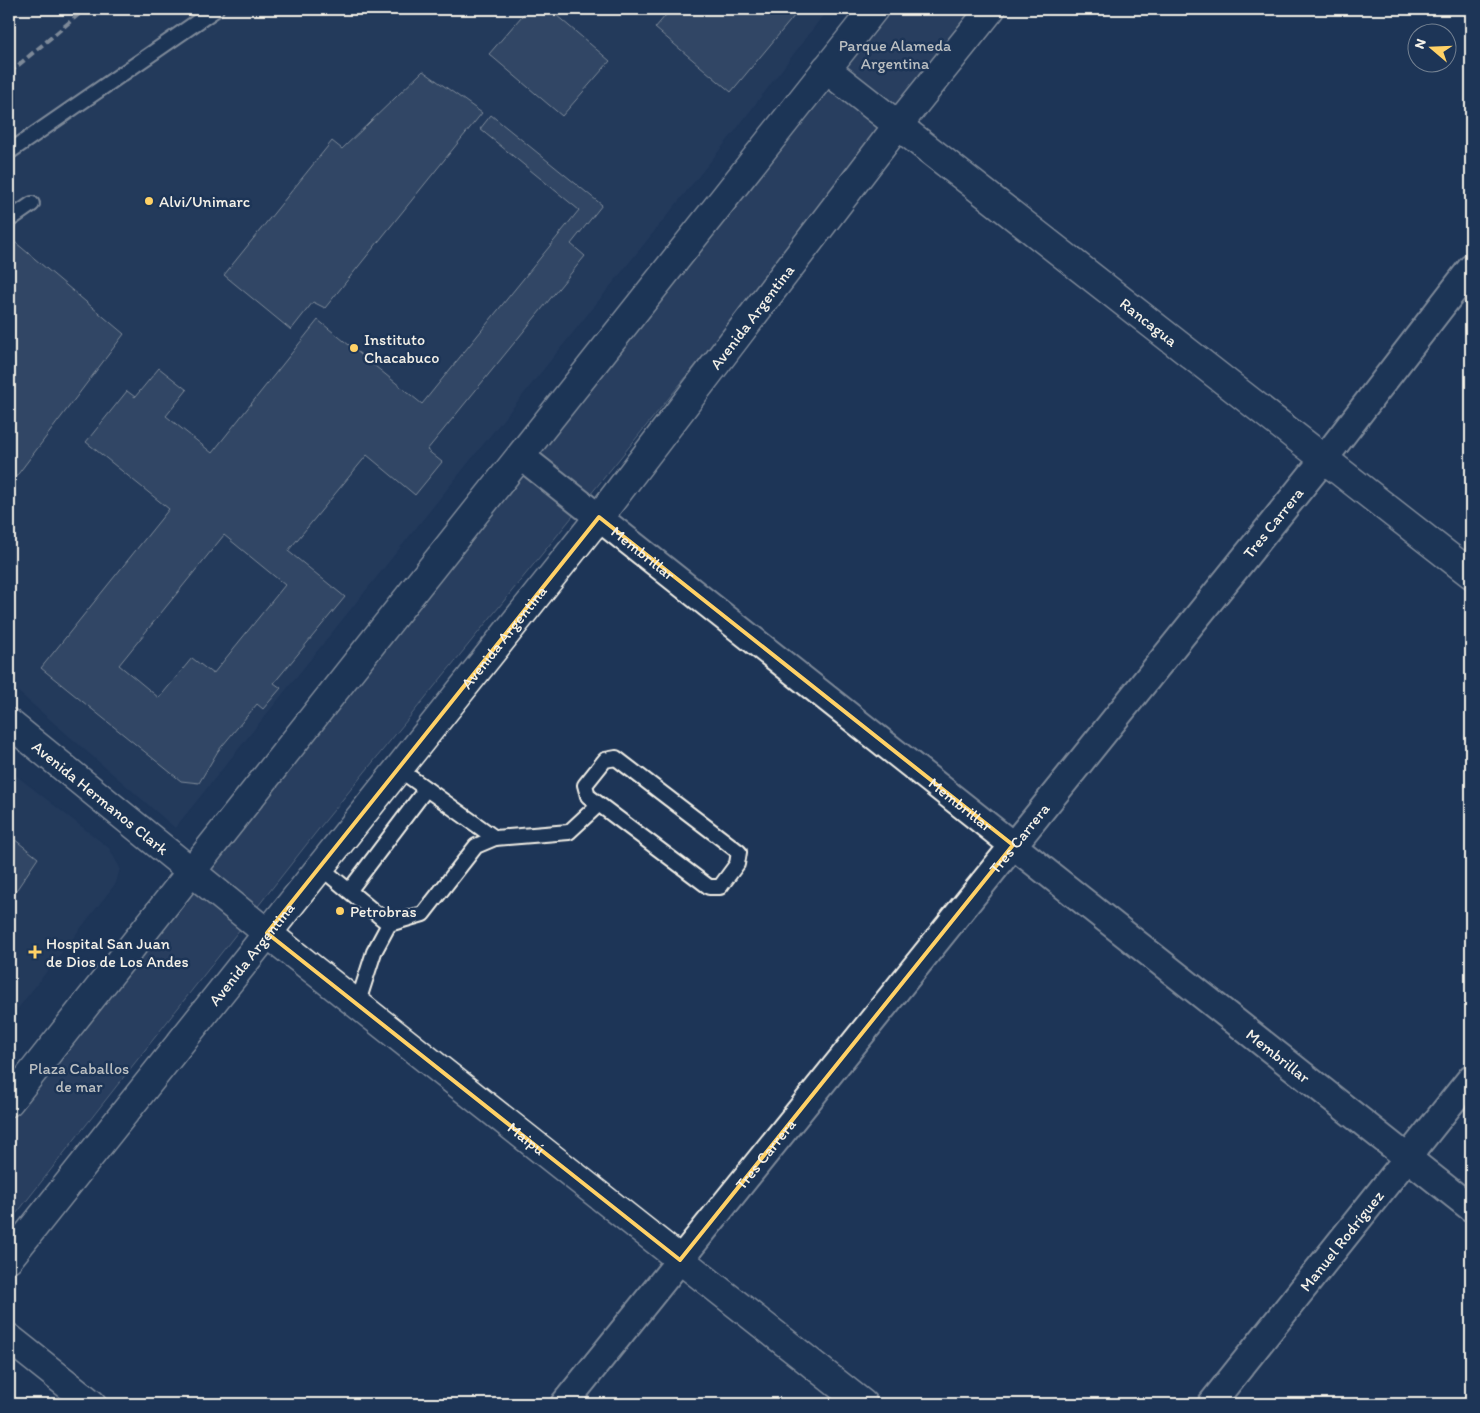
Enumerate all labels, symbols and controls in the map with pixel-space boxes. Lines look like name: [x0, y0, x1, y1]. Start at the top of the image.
north arrow: [1408, 22, 1458, 72]
park label: Parque Alameda Argentina: [839, 36, 952, 73]
text: N: [1411, 37, 1430, 51]
place label: Alvi/Unimarc: [159, 192, 250, 211]
marker: Alvi/Unimarc: [143, 195, 155, 207]
street label: Avenida Argentina: [706, 260, 798, 373]
street label: Rancagua: [1116, 293, 1182, 351]
place label: Instituto Chacabuco: [364, 330, 439, 367]
marker: Instituto Chacabuco: [348, 342, 360, 354]
street label: Tres Carrera: [1239, 483, 1307, 562]
street label: Membrillar: [608, 522, 680, 584]
street label: Avenida Argentina: [457, 581, 551, 692]
street label: Avenida Hermanos Clark: [29, 736, 173, 859]
street label: Membrillar: [925, 773, 997, 836]
street label: Tres Carrera: [985, 798, 1054, 878]
street label: Avenida Argentina: [204, 898, 299, 1009]
place label: Petrobras: [350, 902, 417, 921]
marker: Petrobras: [334, 905, 346, 917]
place label: Hospital San Juan de Dios de Los Andes: [46, 934, 189, 971]
marker: Hospital San Juan de Dios de Los Andes: [28, 945, 42, 959]
street label: Membrillar: [1243, 1024, 1315, 1087]
park label: Plaza Caballos de mar: [29, 1059, 129, 1096]
street label: Tres Carrera: [731, 1114, 800, 1193]
street label: Maipú: [504, 1118, 549, 1159]
street label: Manuel Rodríguez: [1295, 1186, 1388, 1295]

